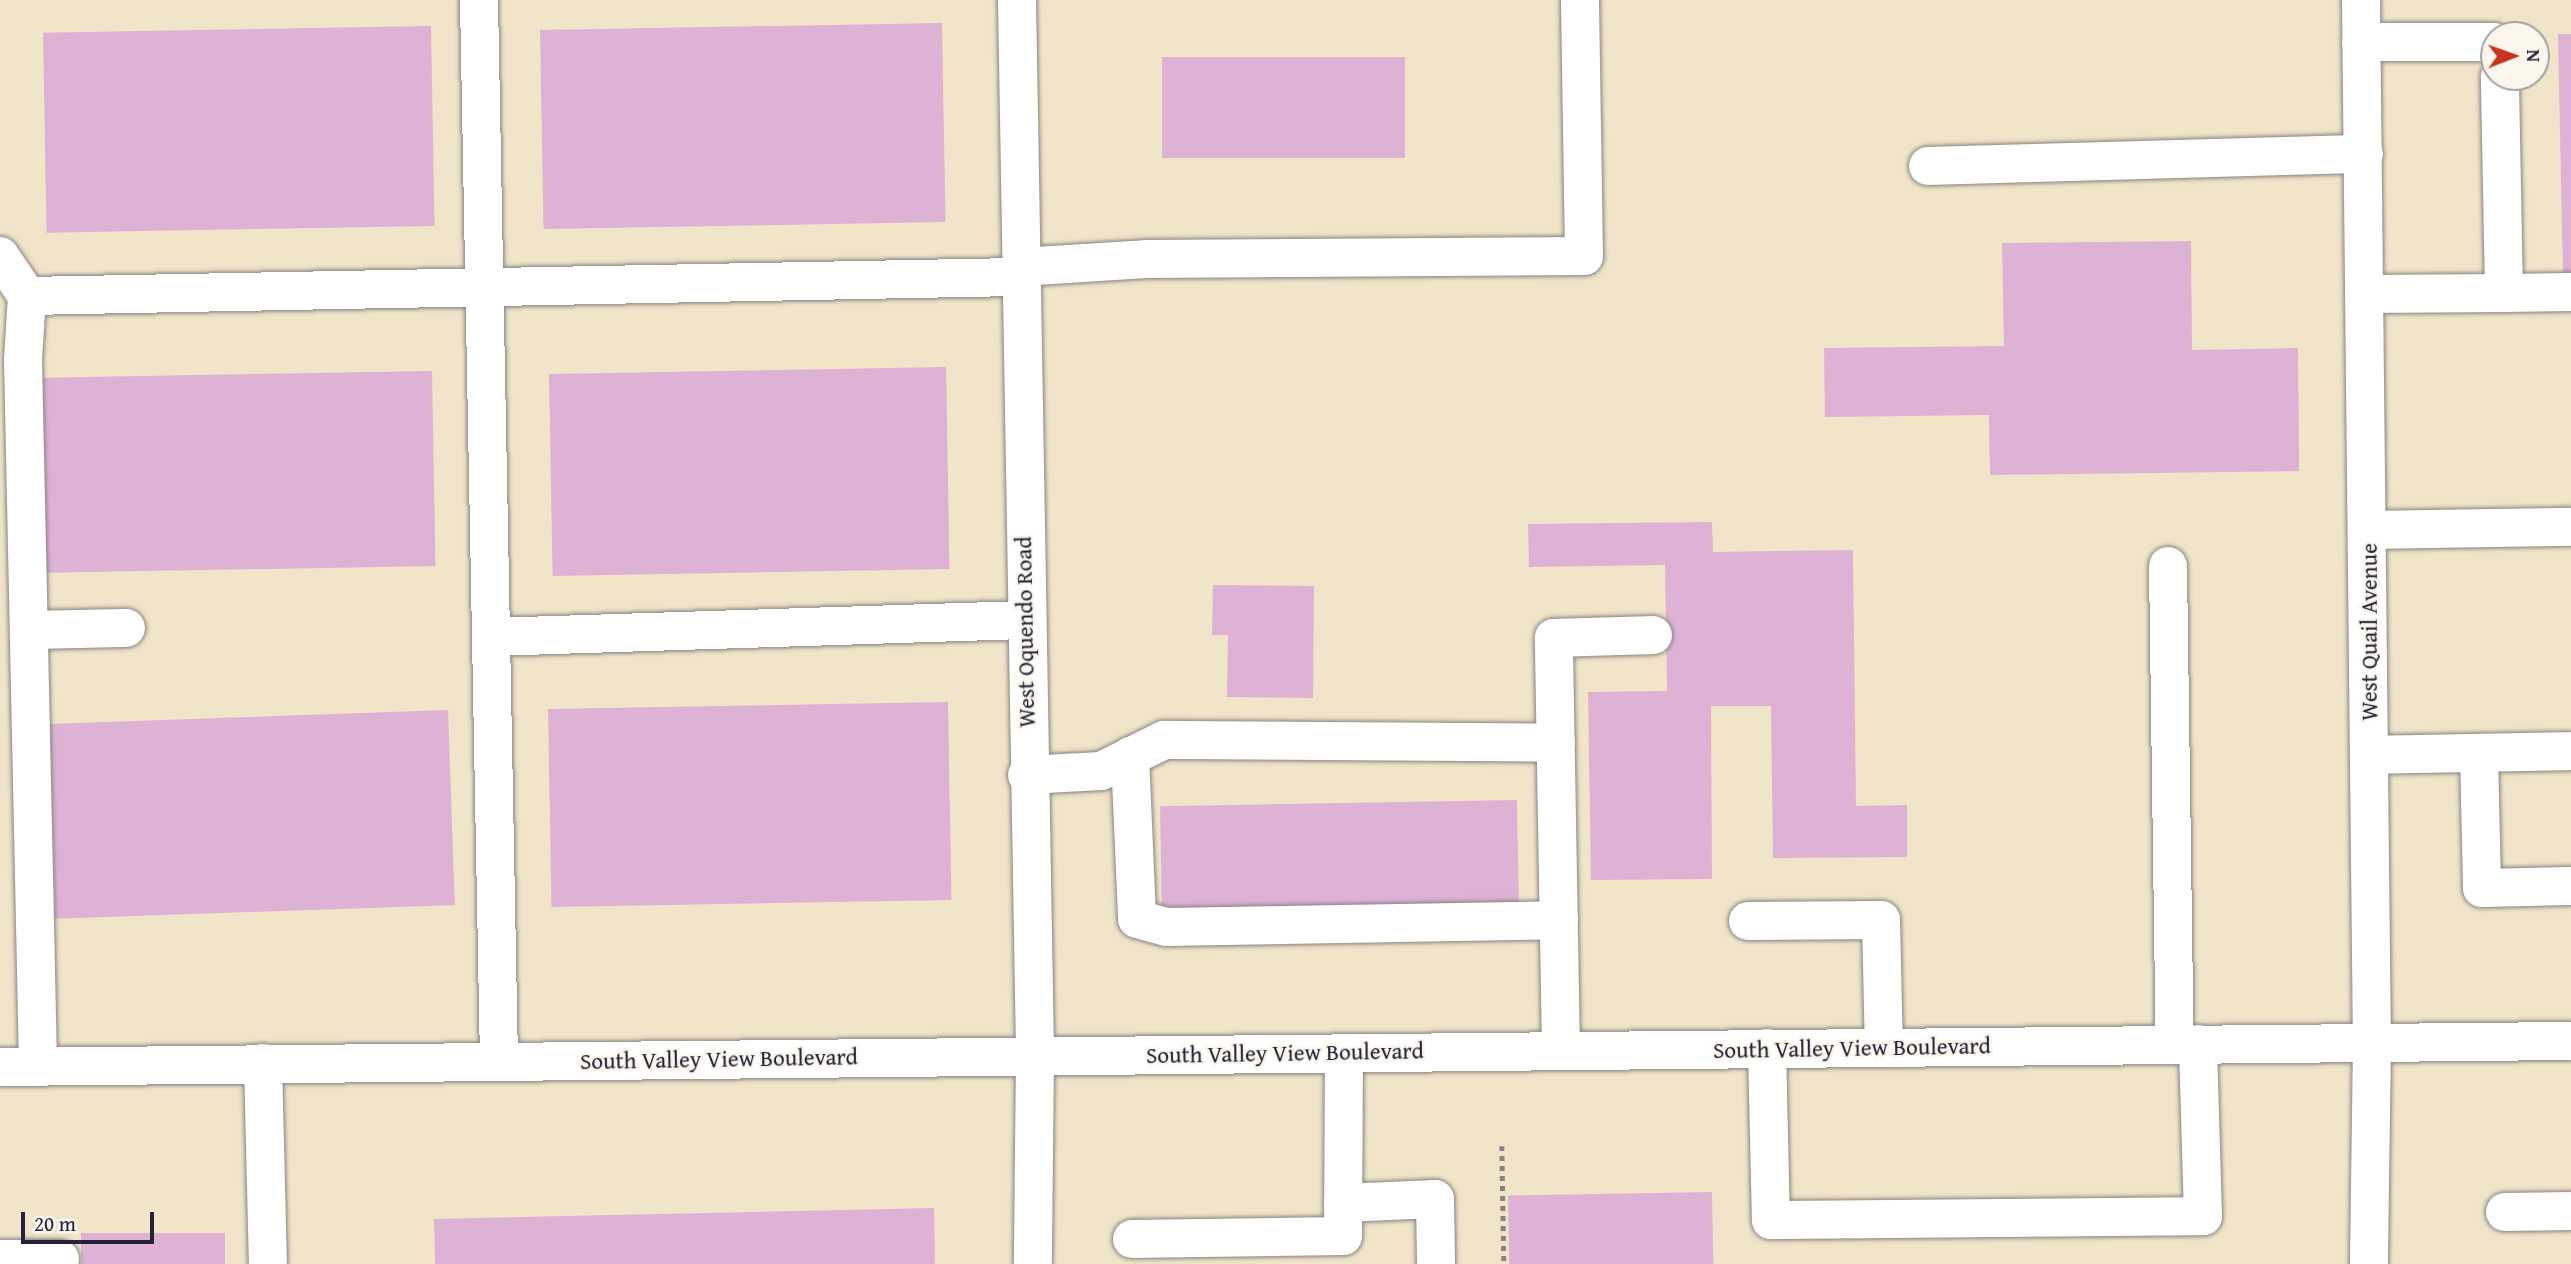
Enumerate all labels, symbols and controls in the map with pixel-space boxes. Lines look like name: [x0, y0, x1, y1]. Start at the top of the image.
north arrow: [2480, 21, 2550, 91]
text: N: [2520, 49, 2548, 62]
street label: West Oquendo Road: [1010, 536, 1040, 728]
street label: West Quail Avenue: [2355, 543, 2383, 721]
street label: South Valley View Boulevard: [1713, 1032, 1991, 1064]
street label: South Valley View Boulevard: [1146, 1037, 1424, 1069]
street label: South Valley View Boulevard: [580, 1043, 858, 1075]
scale bar: [24, 1198, 158, 1242]
text: 20 m: [34, 1208, 76, 1239]

